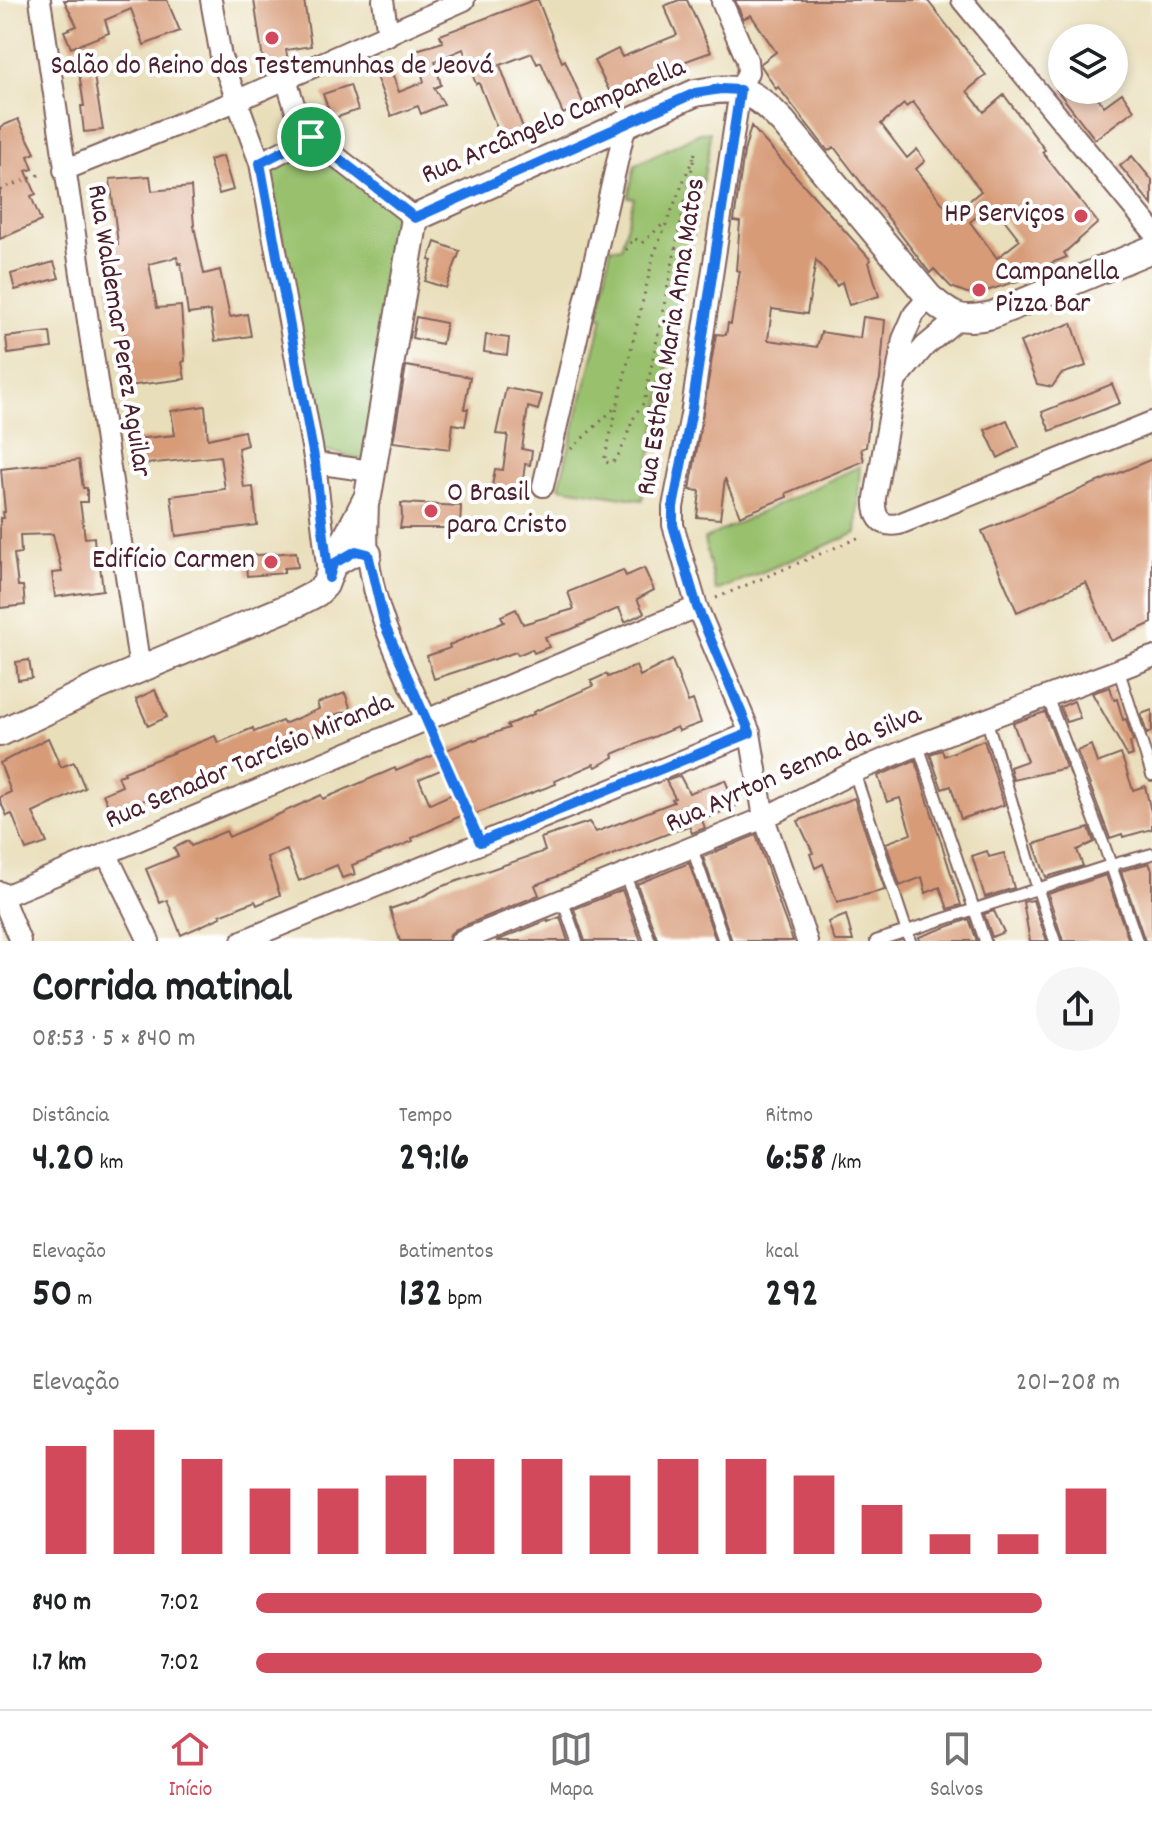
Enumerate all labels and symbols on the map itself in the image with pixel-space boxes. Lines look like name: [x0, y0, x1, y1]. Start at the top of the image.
marker: Salão do Reino das Testemunhas de Jeová: [263, 29, 281, 47]
place label: Salão do Reino das Testemunhas de Jeová: [50, 48, 494, 88]
street label: Rua Arcângelo Campanella: [416, 49, 693, 197]
pin: [277, 103, 345, 171]
street label: Rua Esthela Maria Anna Matos: [628, 175, 718, 499]
street label: Rua Waldemar Perez Aguilar: [74, 182, 160, 481]
place label: HP Serviços: [944, 196, 1065, 236]
marker: HP Serviços: [1072, 207, 1090, 225]
place label: Campanella Pizza Bar: [995, 254, 1120, 326]
marker: Campanella Pizza Bar: [970, 281, 988, 299]
place label: O Brasil para Cristo: [447, 475, 567, 547]
marker: O Brasil para Cristo: [422, 502, 440, 520]
place label: Edifício Carmen: [92, 542, 255, 582]
marker: Edifício Carmen: [262, 553, 280, 571]
street label: Rua Senador Tarcísio Miranda: [100, 684, 401, 842]
street label: Rua Ayrton Senna da Silva: [660, 696, 929, 845]

